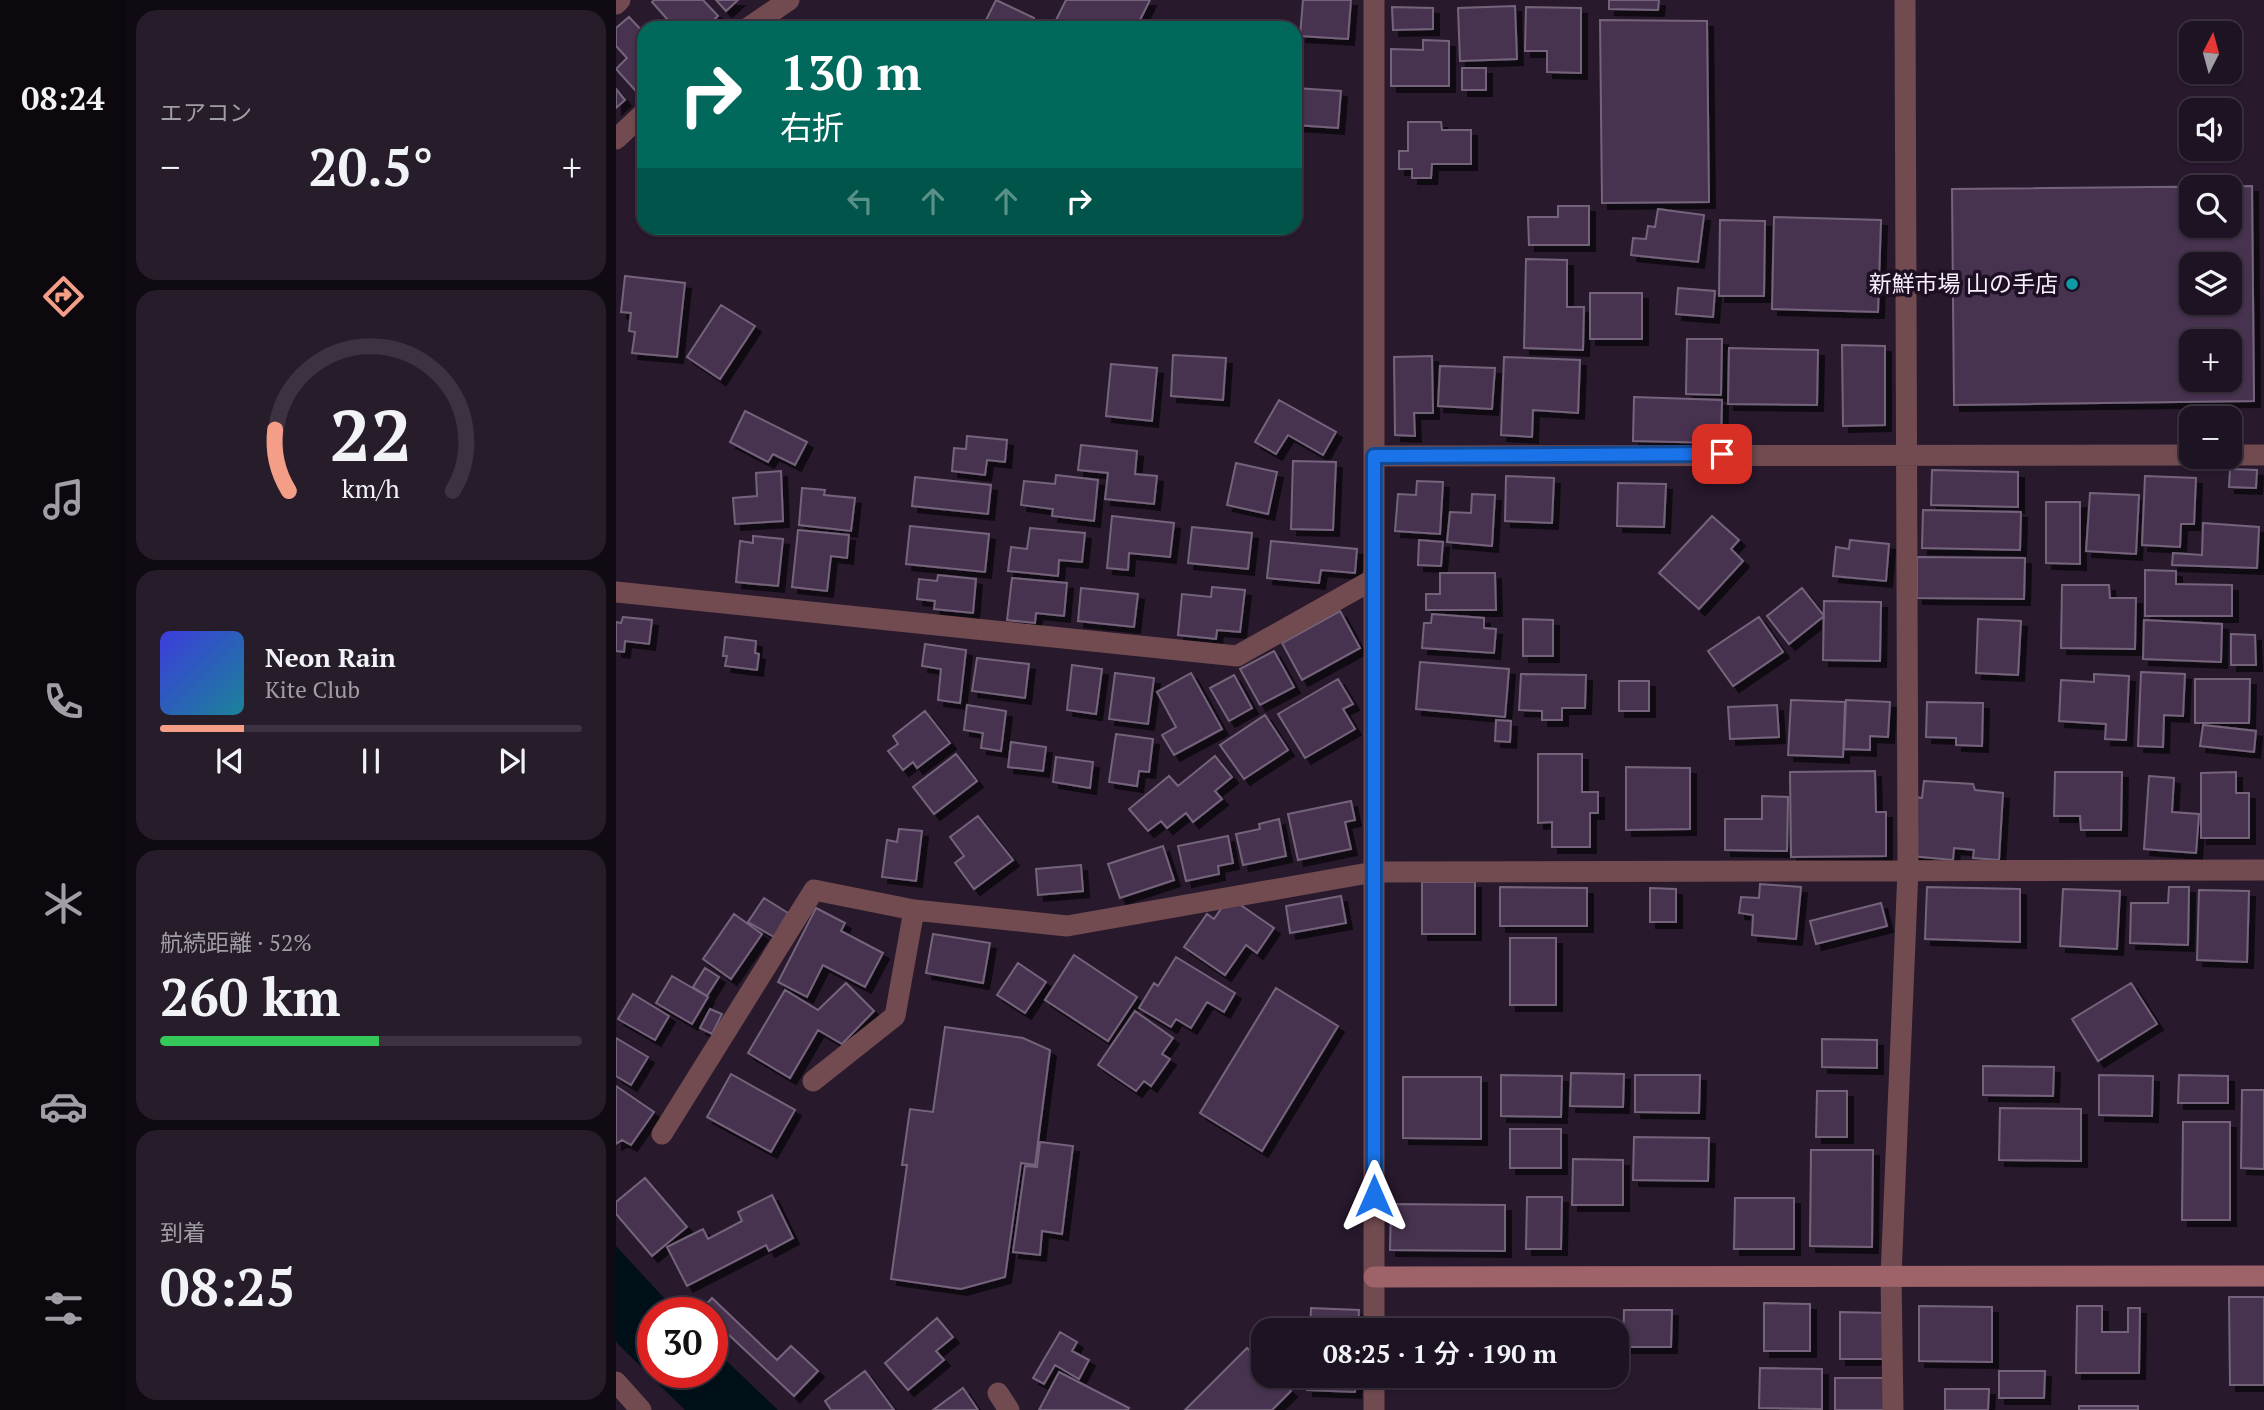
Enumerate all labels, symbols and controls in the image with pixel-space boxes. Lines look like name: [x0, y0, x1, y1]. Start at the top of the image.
north arrow: [2179, 21, 2242, 84]
map controls: [2179, 21, 2242, 469]
text: 130 m: [780, 39, 922, 104]
icon: right: [665, 49, 756, 140]
text: 08:24: [21, 77, 105, 119]
text: エアコン: [160, 97, 252, 128]
button: sound: [2179, 98, 2242, 161]
text: 右折: [780, 106, 844, 148]
text: 20.5°: [308, 132, 434, 201]
text: −: [160, 142, 180, 192]
text: +: [562, 142, 582, 192]
button: search: [2179, 175, 2242, 238]
icon: left: [841, 182, 879, 220]
icon: ahead: [914, 182, 952, 220]
icon: ahead: [987, 182, 1025, 220]
icon: right: [1060, 182, 1098, 220]
button: layers: [2179, 252, 2242, 315]
place label: 新鮮市場 山の手店: [1868, 268, 2058, 299]
icon: directions: [39, 272, 88, 321]
marker: 新鮮市場 山の手店: [2064, 276, 2080, 292]
button: +: [2179, 329, 2242, 392]
text: 22: [330, 385, 412, 482]
button: −: [2179, 406, 2242, 469]
pin: [1692, 424, 1752, 484]
icon: arrive: [1703, 435, 1741, 473]
text: km/h: [342, 472, 400, 505]
icon: music: [39, 475, 88, 524]
text: Neon Rain: [265, 640, 396, 674]
text: Kite Club: [265, 674, 360, 705]
icon: phone: [39, 677, 88, 726]
icon: previous: [211, 742, 249, 780]
icon: pause: [352, 742, 390, 780]
icon: next: [493, 742, 531, 780]
icon: climate: [39, 879, 88, 928]
text: 航続距離 · 52%: [160, 927, 312, 958]
text: 260 km: [160, 962, 341, 1031]
icon: car: [39, 1082, 88, 1131]
position arrow: [1337, 1159, 1411, 1233]
text: 到着: [160, 1217, 206, 1248]
text: 08:25: [160, 1252, 295, 1321]
icon: filters: [39, 1284, 88, 1333]
speed limit sign: 30: [637, 1297, 728, 1388]
text: 08:25 · 1 分 · 190 m: [1323, 1336, 1557, 1370]

